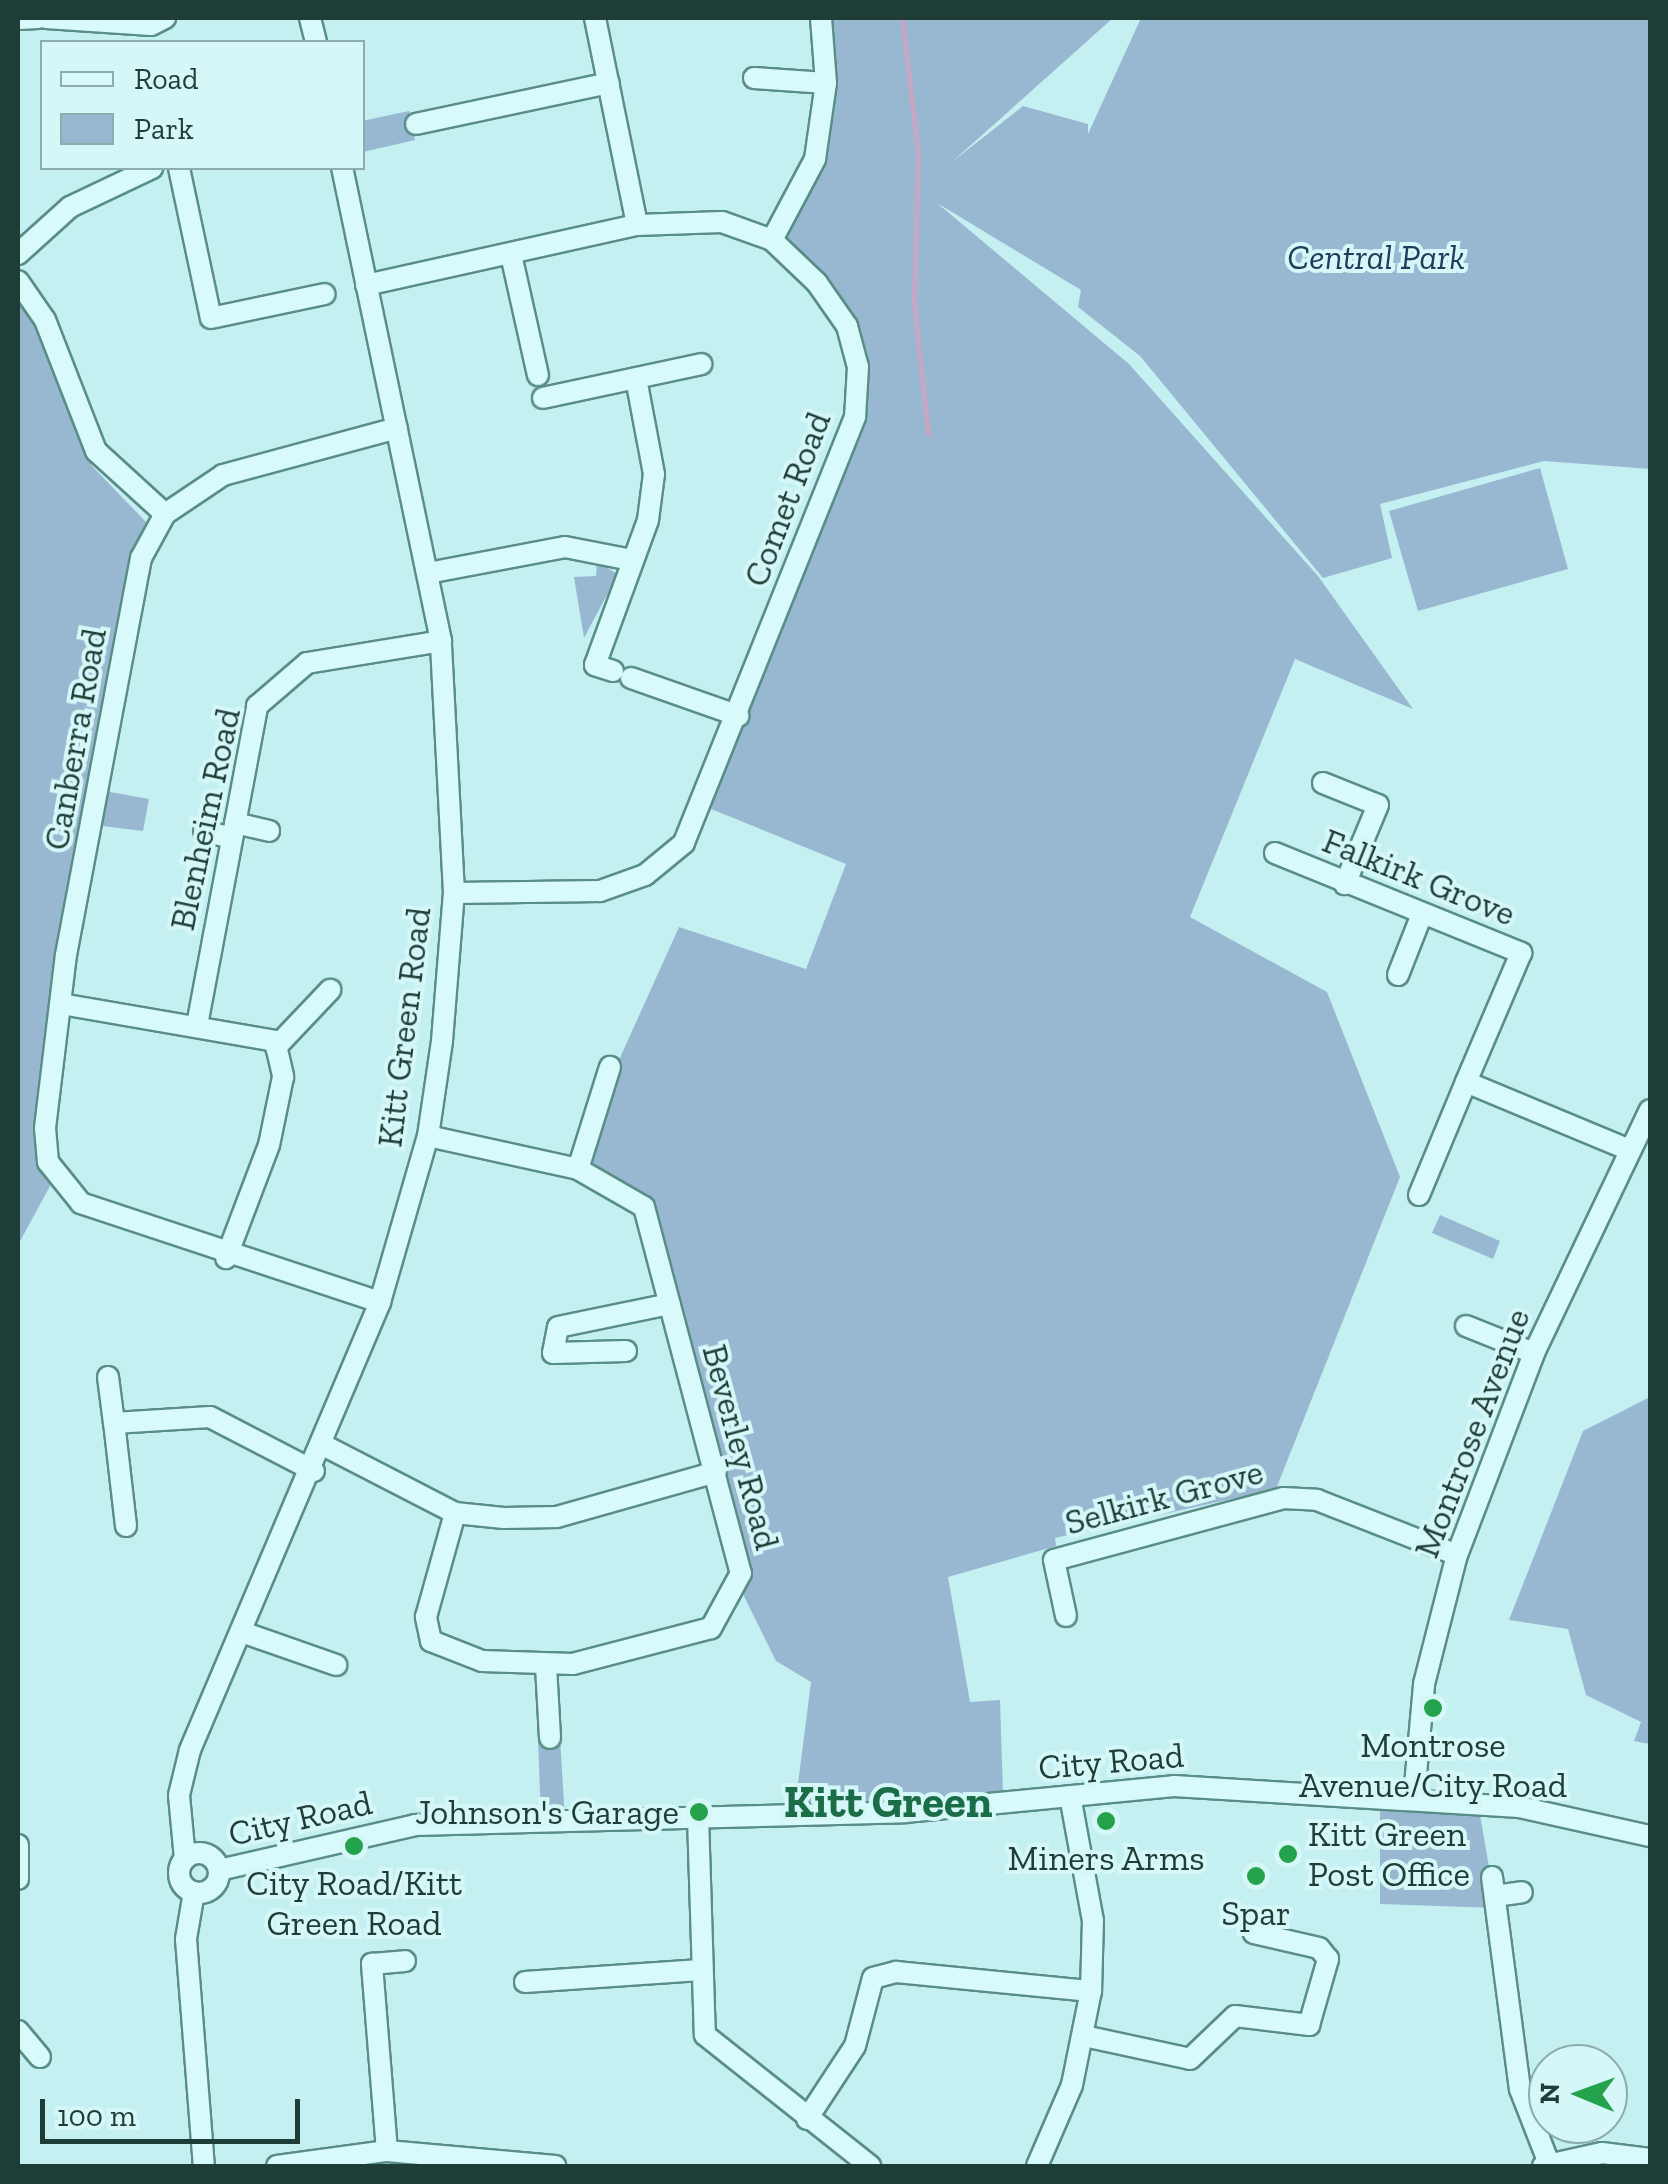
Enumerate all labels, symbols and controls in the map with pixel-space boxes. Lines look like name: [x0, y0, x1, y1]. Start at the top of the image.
legend: [40, 40, 365, 170]
text: Road: [134, 61, 199, 97]
text: Park: [134, 111, 194, 147]
park label: Central Park: [1287, 236, 1465, 278]
street label: Comet Road: [735, 406, 839, 592]
street label: Canberra Road: [35, 625, 115, 853]
street label: Blenheim Road: [161, 704, 249, 934]
street label: Falkirk Grove: [1317, 819, 1521, 935]
street label: Kitt Green Road: [368, 905, 440, 1149]
street label: Montrose Avenue: [1405, 1302, 1539, 1564]
street label: Beverley Road: [693, 1340, 789, 1554]
street label: Selkirk Grove: [1061, 1450, 1267, 1544]
marker: Montrose Avenue/City Road: [1422, 1697, 1444, 1719]
place label: Montrose Avenue/City Road: [1299, 1724, 1567, 1806]
street label: City Road: [1036, 1734, 1186, 1788]
district label: Kitt Green: [784, 1776, 992, 1830]
street label: City Road: [224, 1781, 376, 1855]
place label: Johnson's Garage: [415, 1791, 679, 1833]
marker: Johnson's Garage: [688, 1801, 710, 1823]
marker: Miners Arms: [1095, 1810, 1117, 1832]
place label: Kitt Green Post Office: [1308, 1813, 1470, 1895]
marker: City Road/Kitt Green Road: [343, 1835, 365, 1857]
place label: Miners Arms: [1007, 1837, 1205, 1879]
marker: Kitt Green Post Office: [1277, 1843, 1299, 1865]
place label: City Road/Kitt Green Road: [246, 1862, 462, 1944]
marker: Spar: [1245, 1865, 1267, 1887]
place label: Spar: [1221, 1892, 1291, 1934]
north arrow: [1528, 2044, 1628, 2144]
scale bar: [45, 2079, 305, 2141]
text: N: [1533, 2083, 1566, 2104]
text: 100 m: [57, 2098, 136, 2134]

